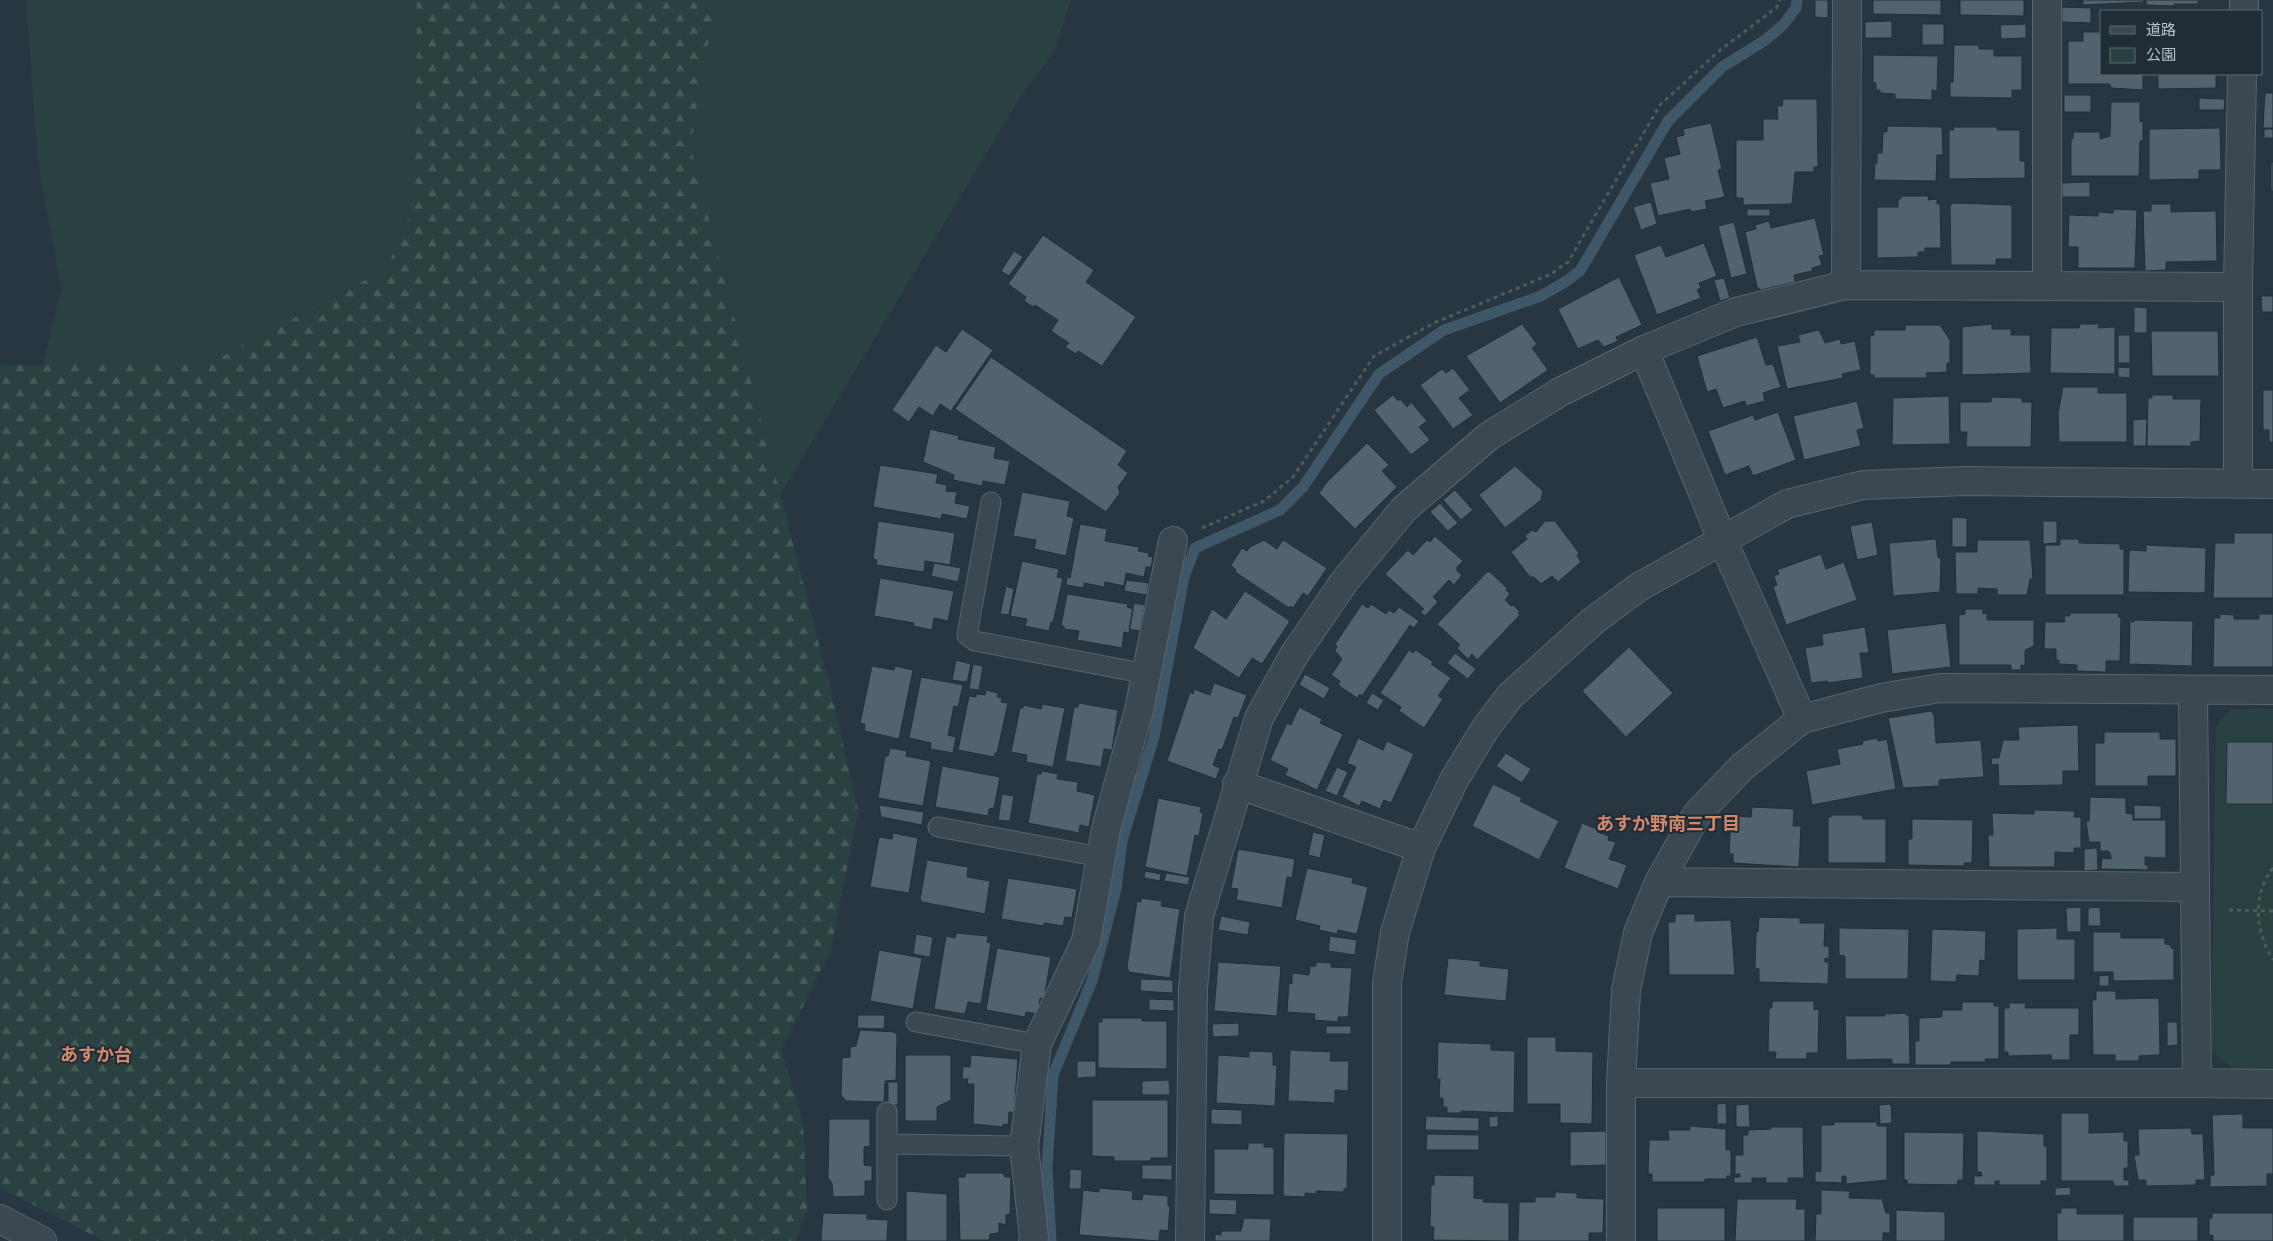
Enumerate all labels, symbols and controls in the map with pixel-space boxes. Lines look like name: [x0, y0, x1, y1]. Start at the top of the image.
legend: [2100, 10, 2263, 75]
text: 道路: [2146, 20, 2176, 39]
text: 公園: [2146, 45, 2176, 64]
district label: あすか野南三丁目: [1596, 813, 1740, 834]
district label: あすか台: [60, 1044, 132, 1065]

